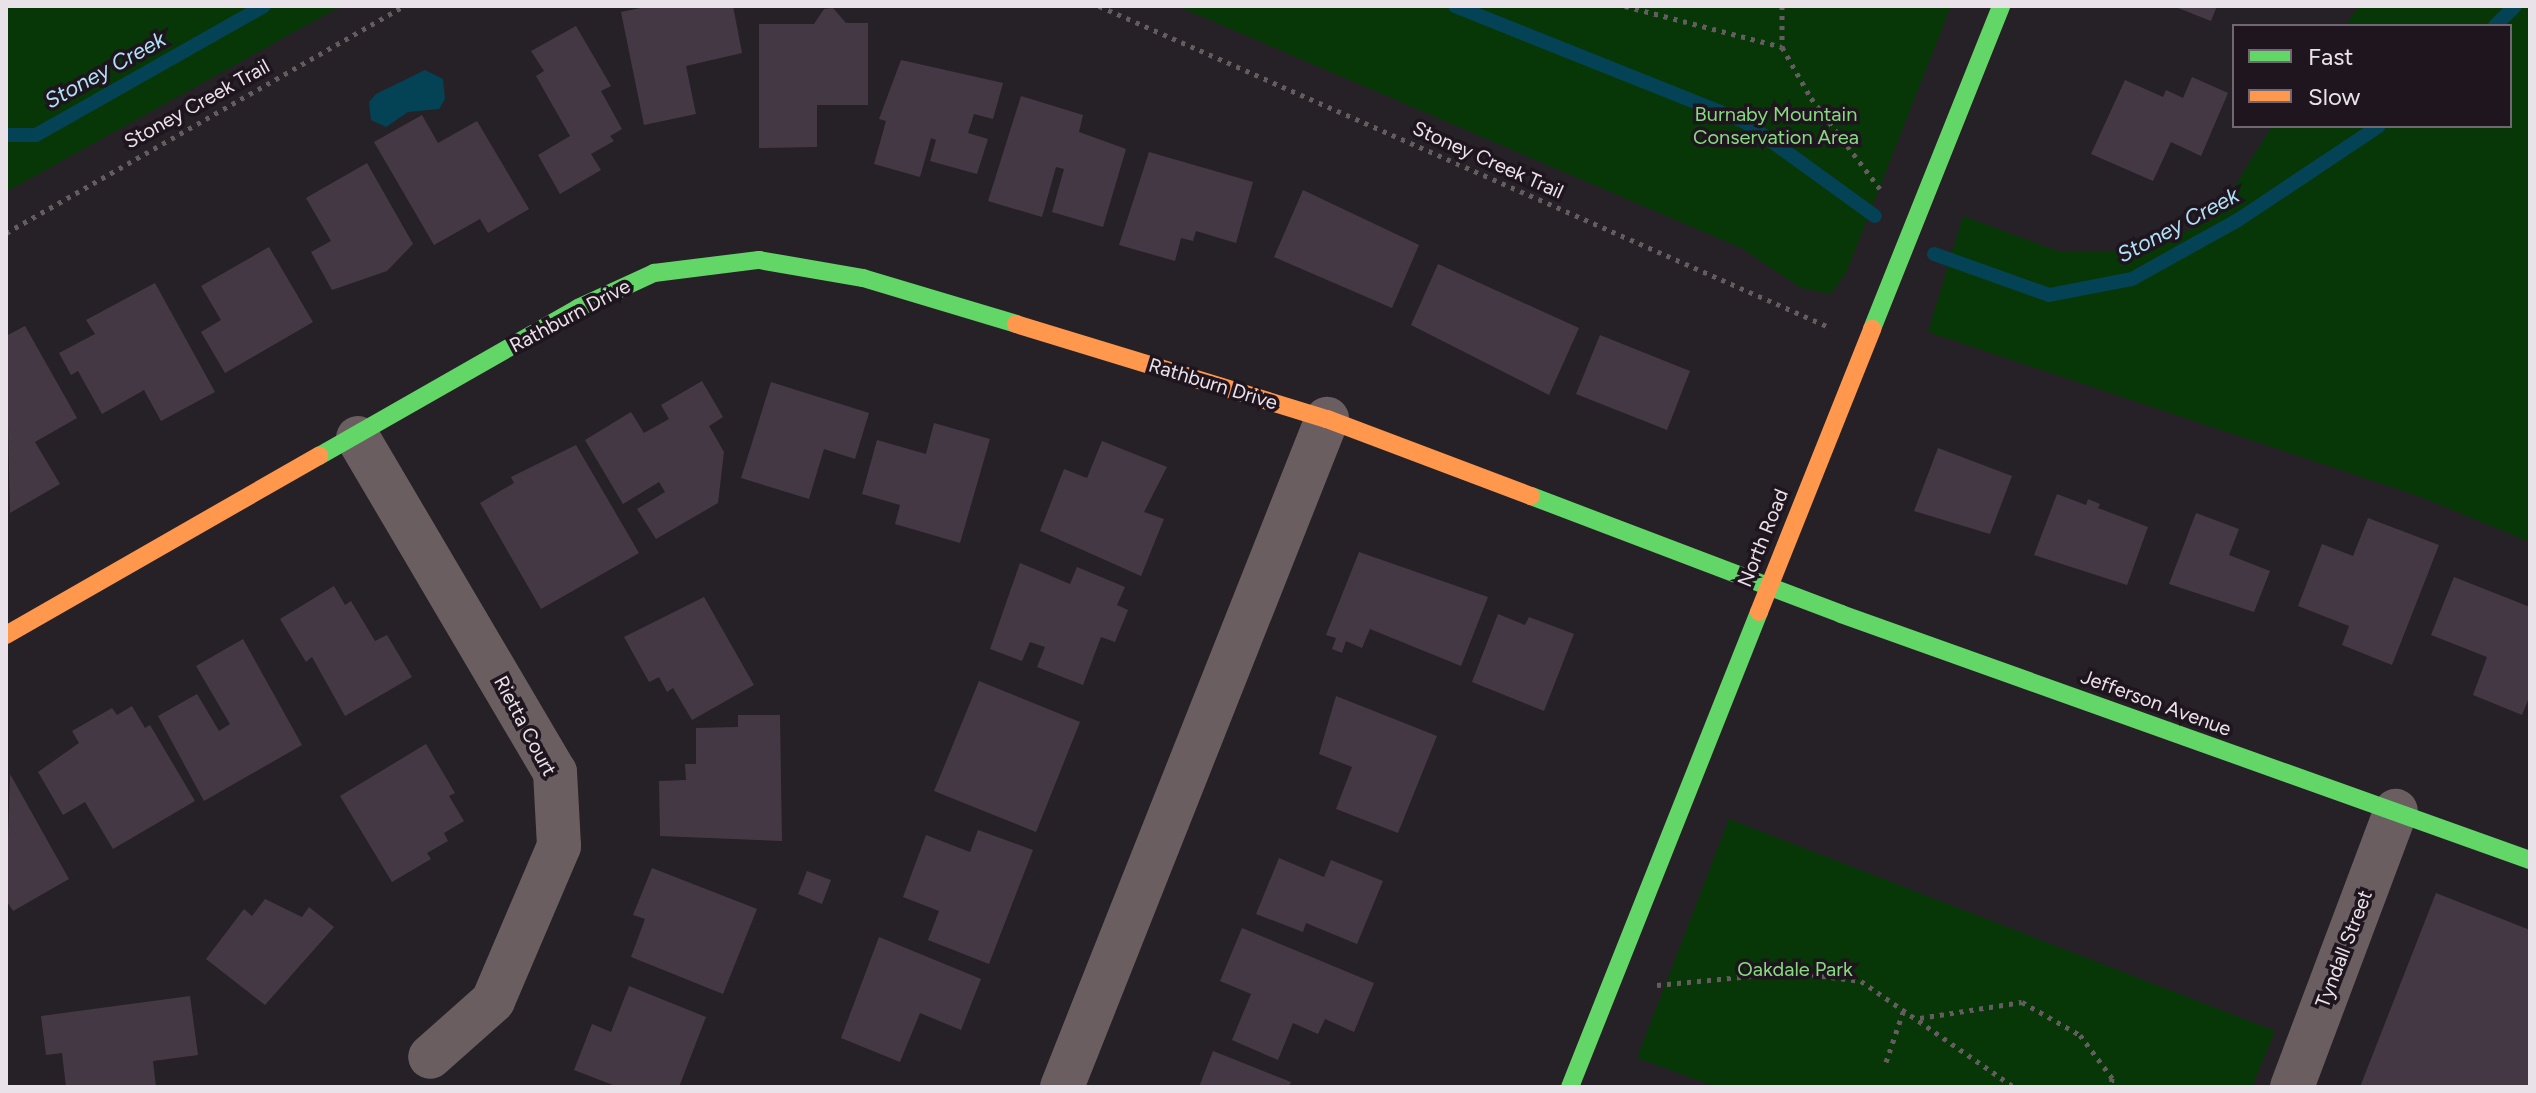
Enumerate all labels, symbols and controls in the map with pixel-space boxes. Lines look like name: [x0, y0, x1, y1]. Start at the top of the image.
legend: [2232, 24, 2512, 128]
water label: Stoney Creek: [40, 26, 170, 114]
text: Fast: [2308, 42, 2353, 71]
street label: Stoney Creek Trail: [120, 54, 274, 154]
text: Slow: [2308, 82, 2360, 111]
park label: Burnaby Mountain Conservation Area: [1693, 102, 1859, 149]
street label: Stoney Creek Trail: [1409, 116, 1567, 204]
water label: Stoney Creek: [2113, 182, 2243, 268]
street label: Rathburn Drive: [505, 274, 635, 358]
street label: Rathburn Drive: [1146, 353, 1280, 415]
street label: North Road: [1732, 486, 1794, 590]
street label: Jefferson Avenue: [2078, 665, 2234, 741]
street label: Rietta Court: [489, 672, 561, 780]
street label: Tyndall Street: [2311, 887, 2377, 1011]
park label: Oakdale Park: [1737, 957, 1853, 981]

